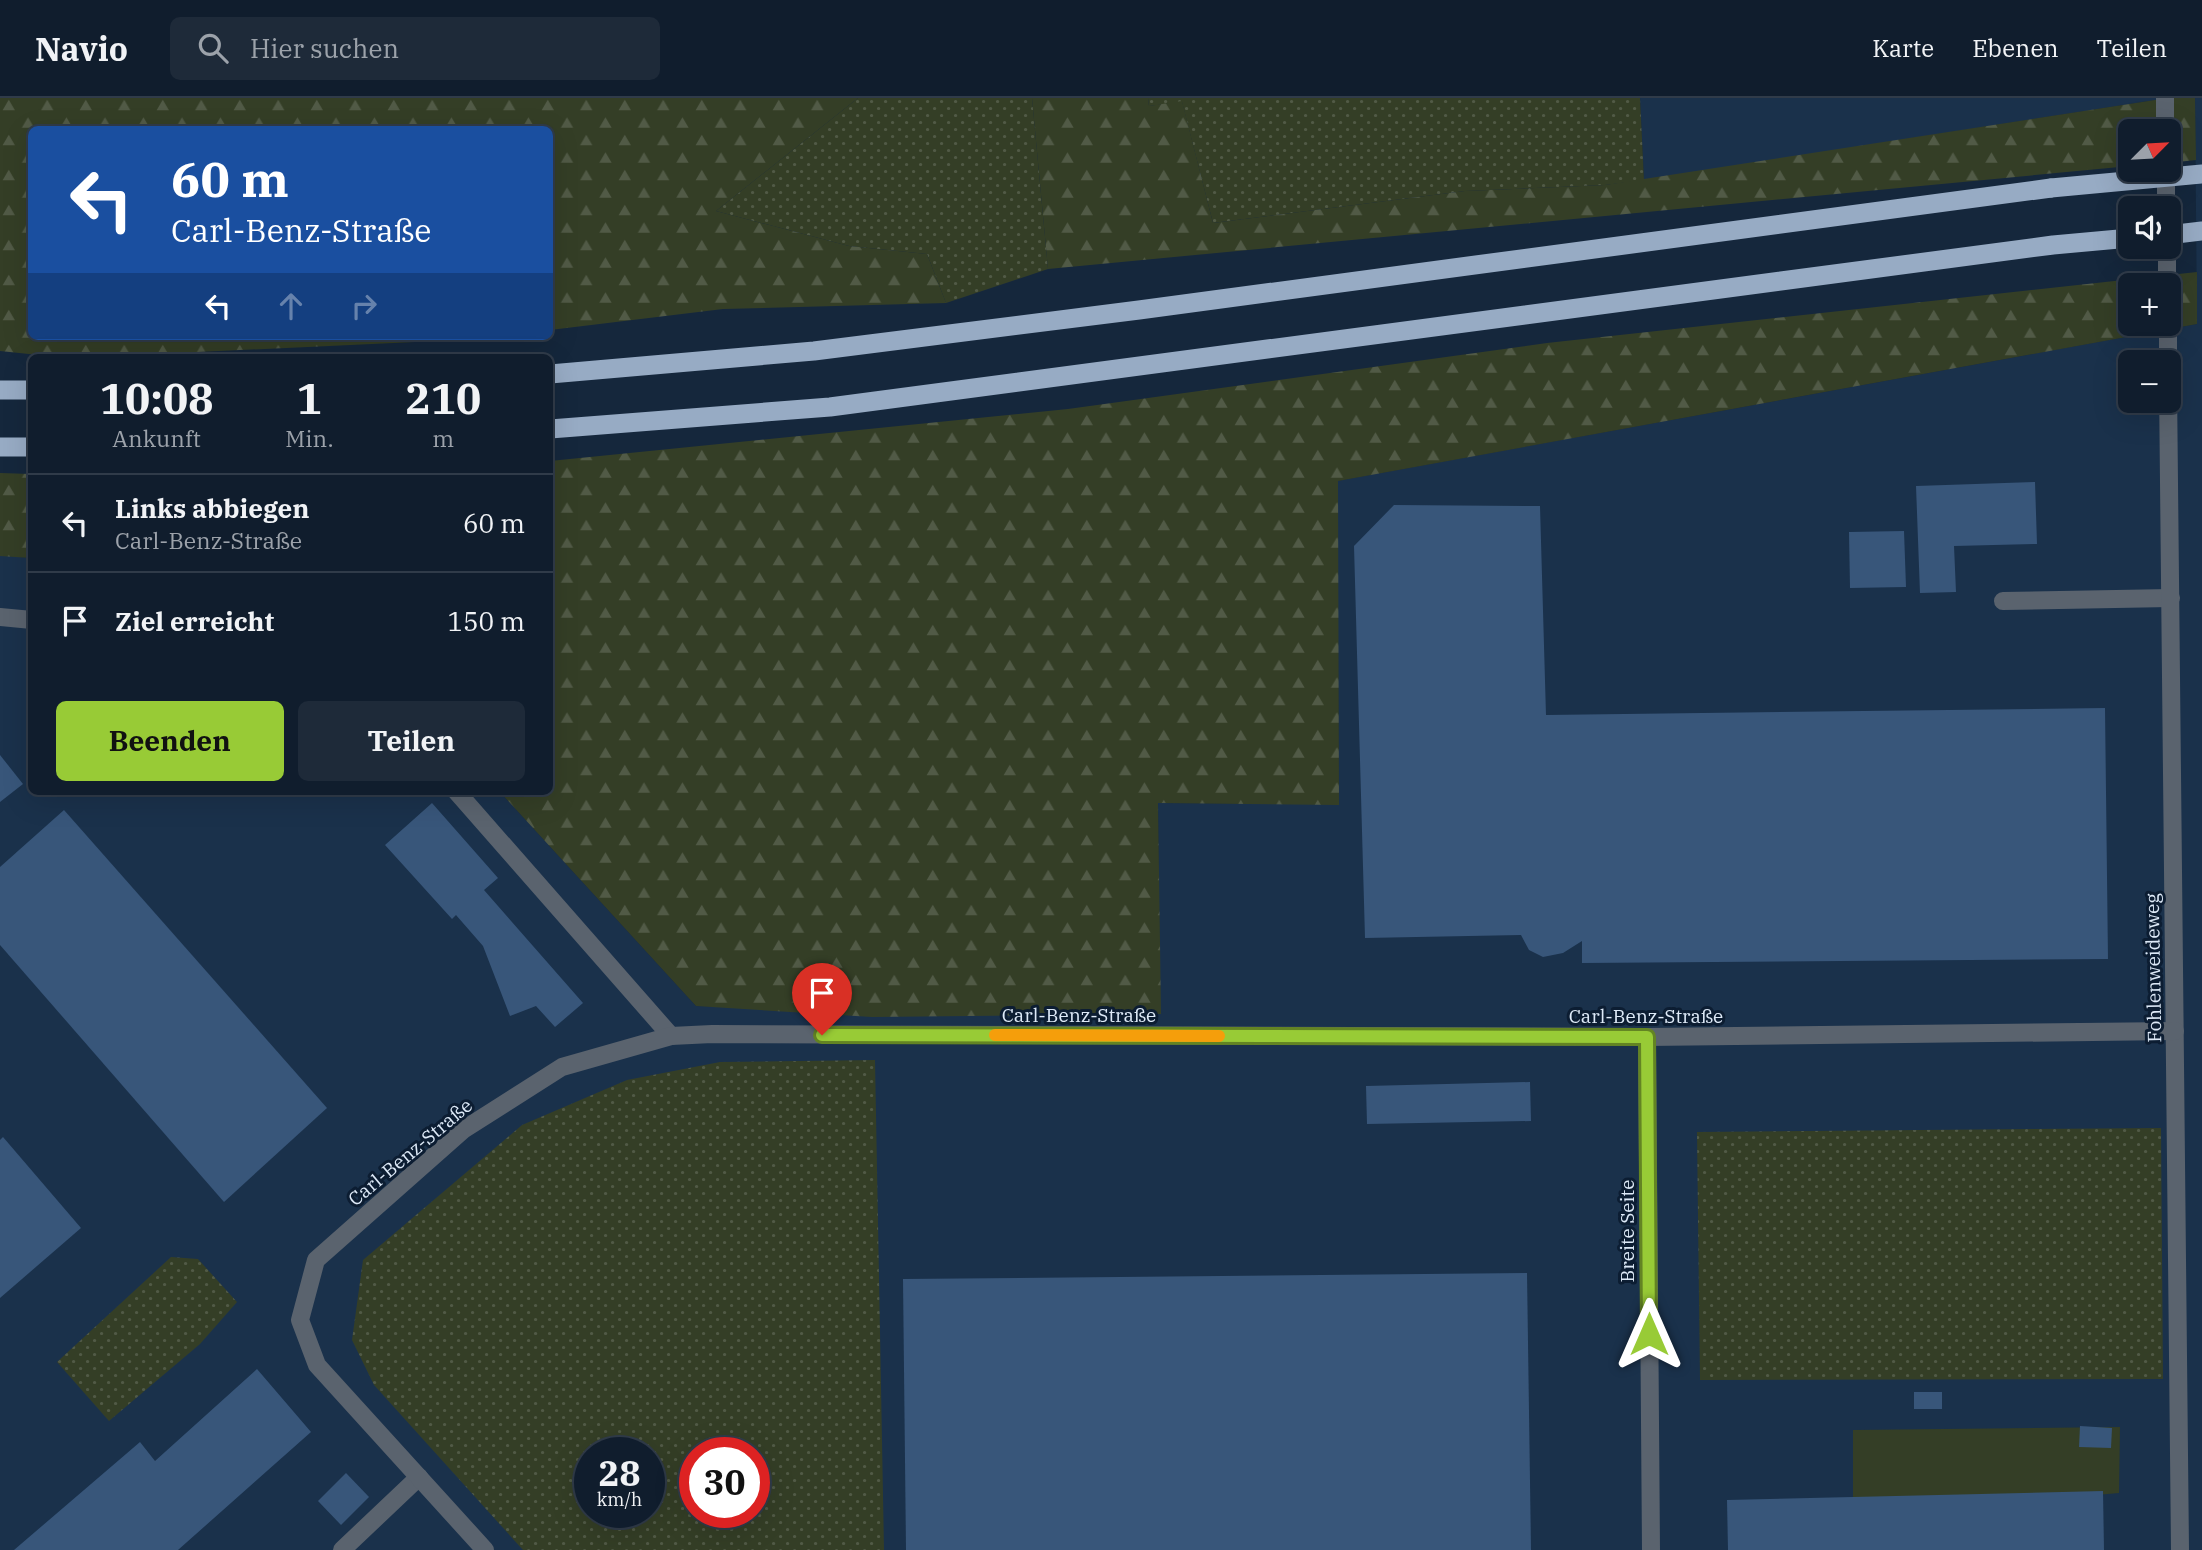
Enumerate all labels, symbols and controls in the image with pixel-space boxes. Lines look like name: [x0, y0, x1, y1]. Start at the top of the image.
search box: [170, 17, 660, 80]
text: Navio: [35, 27, 128, 70]
icon: search: [194, 29, 232, 67]
text: Hier suchen: [250, 31, 399, 65]
text: Karte: [1872, 32, 1934, 64]
text: Ebenen: [1972, 32, 2059, 64]
text: Teilen: [2097, 32, 2167, 64]
north arrow: [2118, 119, 2180, 182]
map controls: [2118, 119, 2181, 413]
text: 60 m: [171, 147, 289, 210]
icon: left: [56, 154, 147, 245]
button: sound: [2118, 196, 2181, 259]
text: Carl-Benz-Straße: [171, 209, 431, 251]
button: +: [2118, 273, 2181, 336]
icon: left: [199, 287, 237, 325]
icon: ahead: [272, 287, 310, 325]
icon: right: [345, 287, 383, 325]
button: −: [2118, 350, 2181, 413]
text: 10:08: [100, 371, 213, 426]
text: 1: [297, 371, 322, 426]
text: 210: [406, 371, 481, 426]
text: Ankunft: [112, 423, 201, 453]
text: Min.: [285, 423, 334, 453]
text: m: [432, 423, 454, 453]
text: Links abbiegen: [115, 491, 310, 525]
icon: left: [56, 504, 94, 542]
text: 60 m: [463, 506, 525, 540]
text: Carl-Benz-Straße: [115, 525, 302, 555]
icon: arrive: [56, 602, 94, 640]
text: Ziel erreicht: [115, 604, 274, 638]
text: 150 m: [447, 604, 525, 638]
button: Beenden: [56, 701, 284, 781]
button: Teilen: [298, 701, 525, 781]
street label: Fohlenweideweg: [2140, 893, 2166, 1043]
pin: [792, 963, 852, 1035]
icon: arrive: [803, 974, 841, 1012]
street label: Carl-Benz-Straße: [1002, 1003, 1156, 1027]
street label: Carl-Benz-Straße: [1569, 1004, 1723, 1028]
street label: Carl-Benz-Straße: [343, 1093, 477, 1211]
street label: Breite Seite: [1615, 1180, 1639, 1282]
position arrow: [1612, 1297, 1686, 1371]
speed limit sign: 30: [679, 1437, 770, 1528]
text: 28: [598, 1450, 641, 1496]
text: km/h: [597, 1488, 642, 1511]

